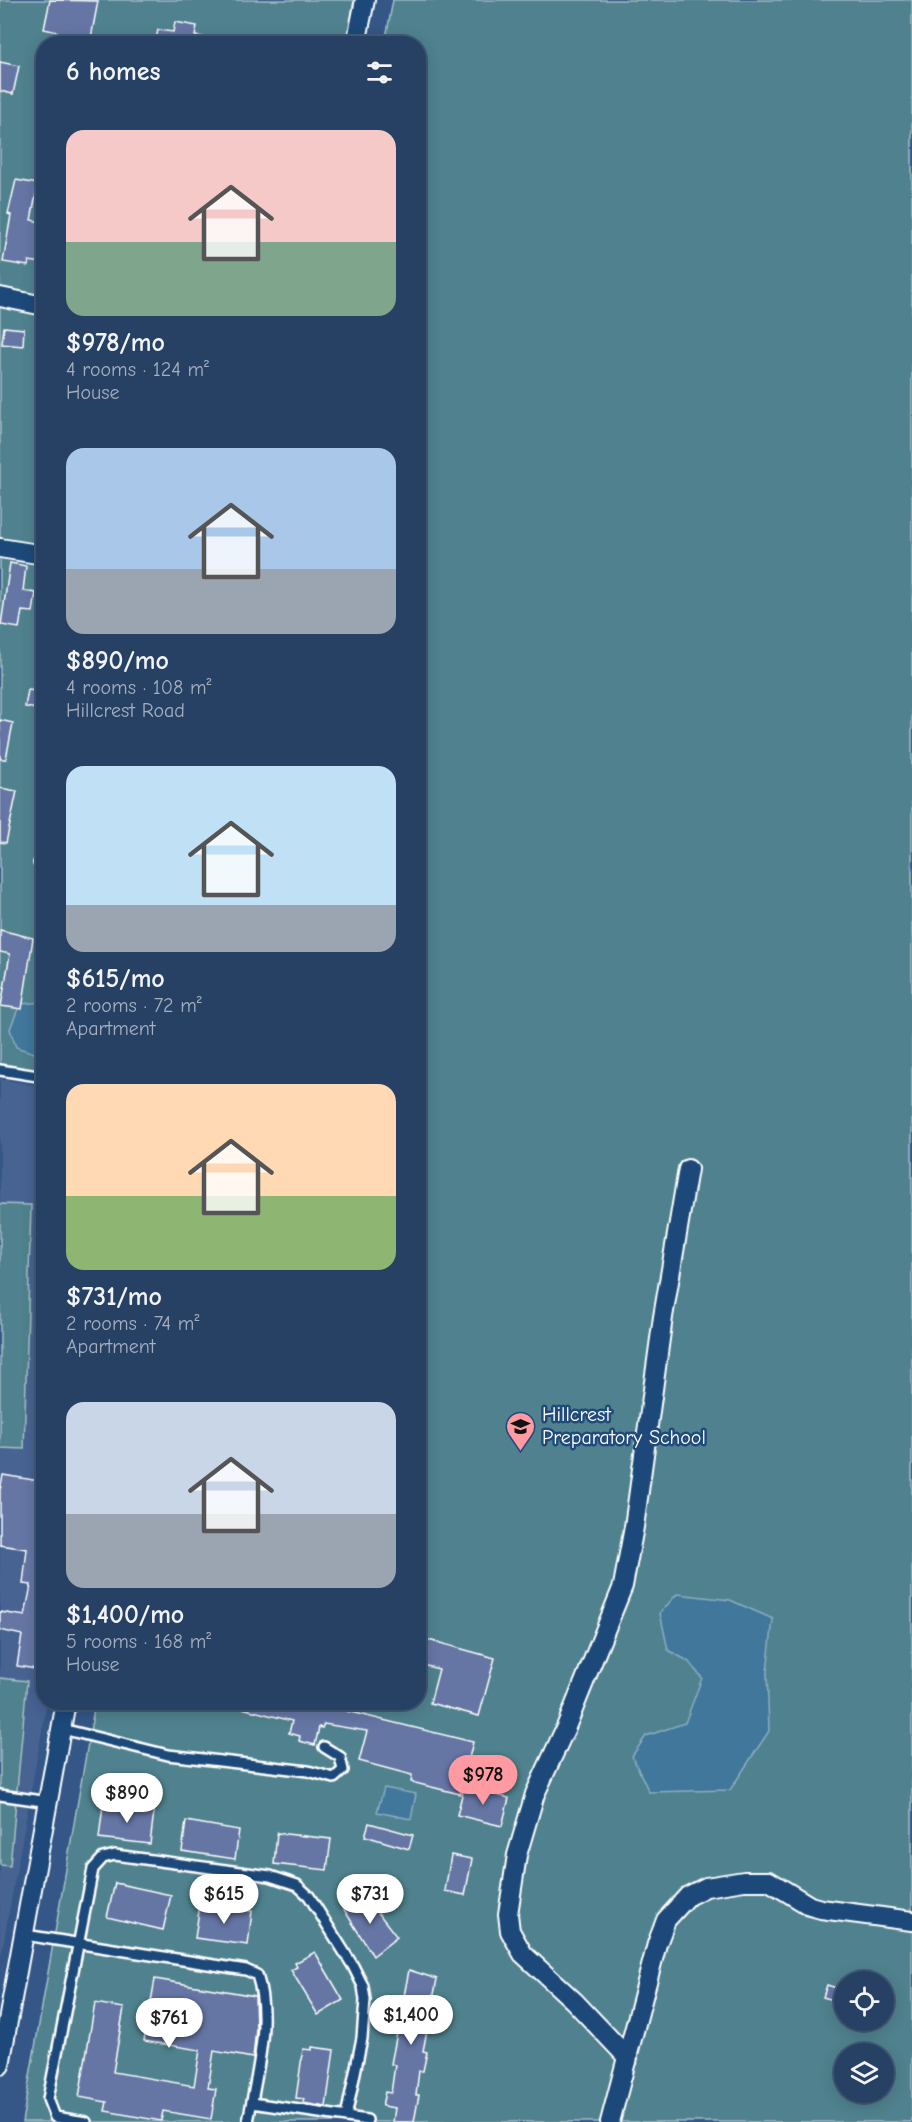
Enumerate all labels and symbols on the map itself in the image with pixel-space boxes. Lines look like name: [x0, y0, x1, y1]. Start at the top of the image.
place label: Hillcrest Preparatory School: [542, 1403, 706, 1449]
school or university icon: Hillcrest Preparatory School: [505, 1410, 537, 1452]
pin: $978: [447, 1755, 519, 1806]
pin: $890: [91, 1773, 163, 1824]
pin: $615: [188, 1874, 260, 1925]
pin: $731: [334, 1874, 406, 1925]
pin: $1,400: [362, 1995, 460, 2046]
pin: $761: [133, 1998, 205, 2049]

